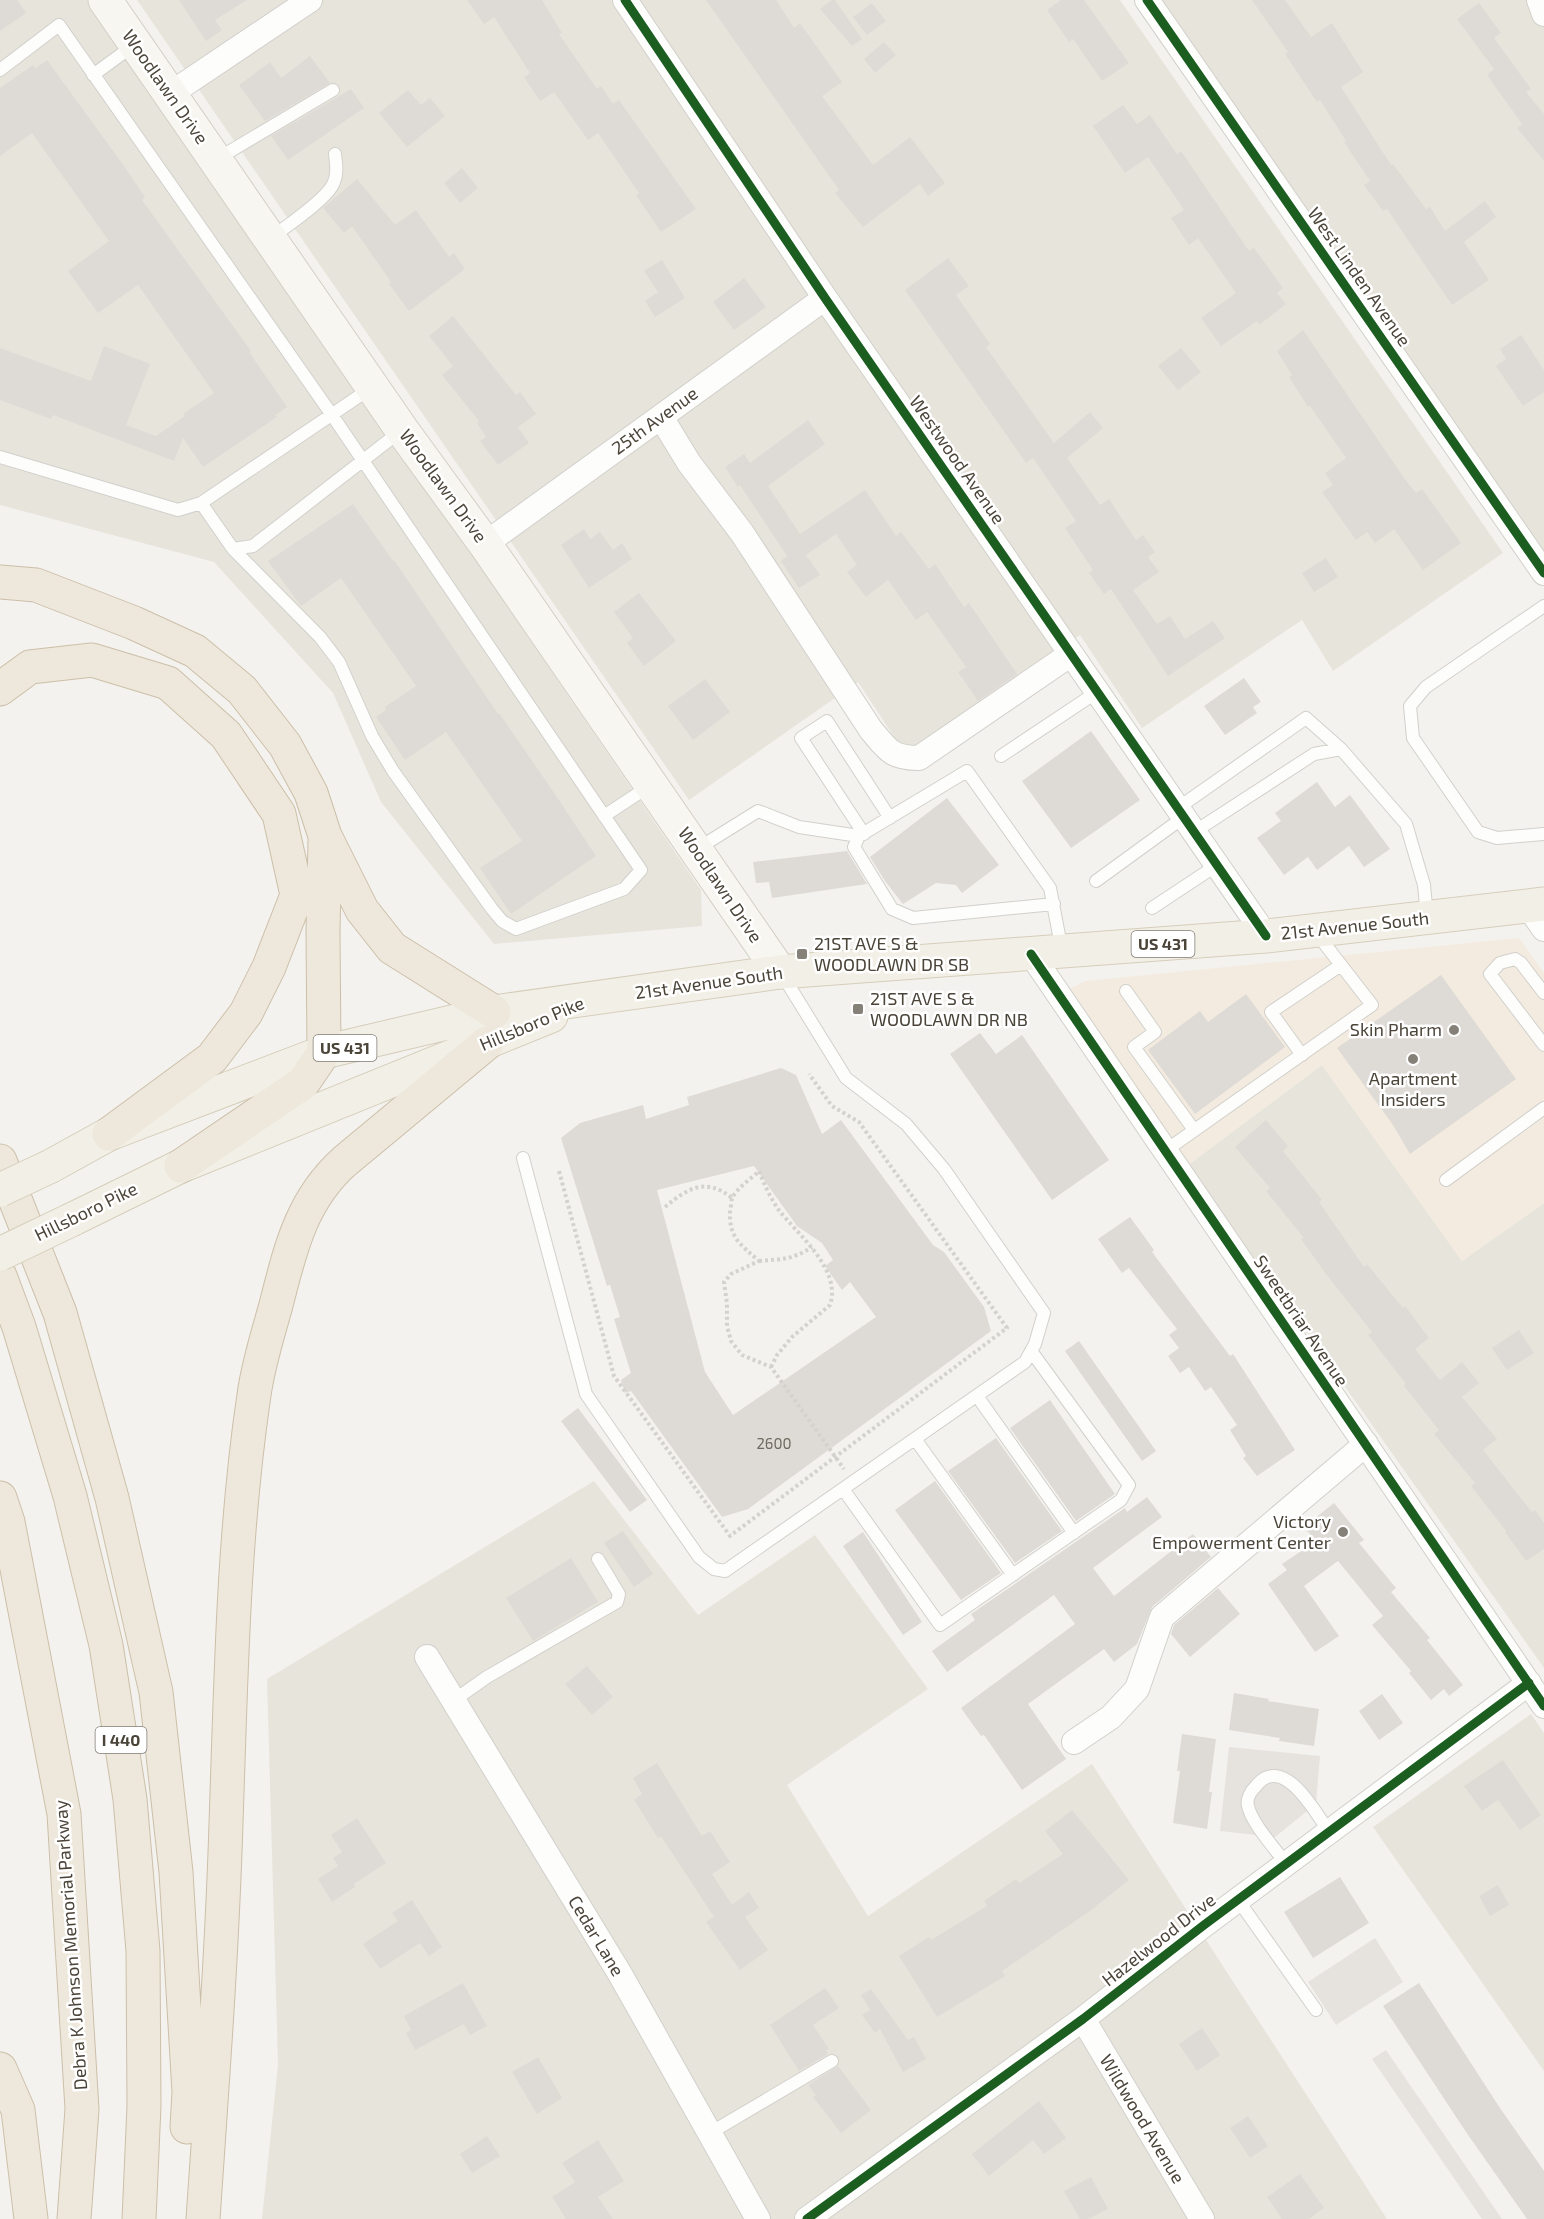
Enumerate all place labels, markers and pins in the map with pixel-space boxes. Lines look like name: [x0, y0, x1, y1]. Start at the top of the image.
place label: 21ST AVE S & WOODLAWN DR SB: [814, 932, 969, 975]
marker: 21ST AVE S & WOODLAWN DR SB: [795, 947, 809, 961]
place label: 21ST AVE S & WOODLAWN DR NB: [870, 987, 1028, 1030]
marker: 21ST AVE S & WOODLAWN DR NB: [851, 1002, 865, 1016]
place label: Skin Pharm: [1350, 1018, 1442, 1040]
marker: Skin Pharm: [1447, 1023, 1461, 1037]
marker: Apartment Insiders: [1406, 1052, 1420, 1066]
place label: Apartment Insiders: [1369, 1067, 1457, 1110]
place label: Victory Empowerment Center: [1152, 1510, 1331, 1553]
marker: Victory Empowerment Center: [1336, 1525, 1350, 1539]

